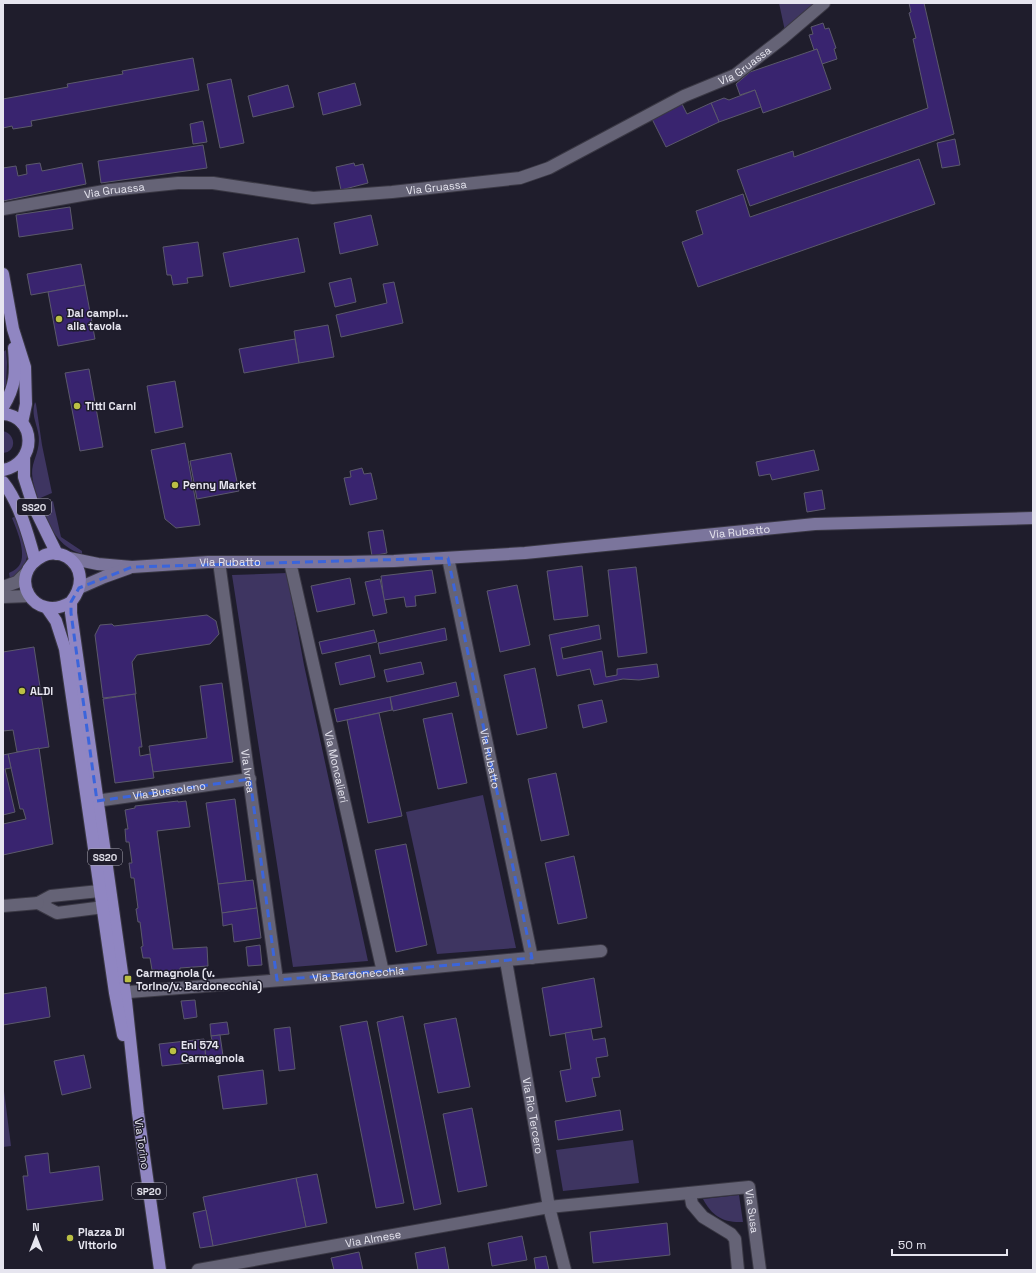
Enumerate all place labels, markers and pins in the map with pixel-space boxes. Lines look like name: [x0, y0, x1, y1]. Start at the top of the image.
place label: Dai campi... alla tavola: [67, 306, 128, 333]
marker: Dai campi... alla tavola: [54, 314, 64, 324]
place label: Titti Carni: [85, 399, 136, 413]
marker: Titti Carni: [72, 401, 82, 411]
place label: Penny Market: [183, 478, 256, 492]
marker: Penny Market: [170, 480, 180, 490]
place label: ALDI: [30, 684, 53, 698]
marker: ALDI: [17, 686, 27, 696]
place label: Carmagnola (v. Torino/v. Bardonecchia): [136, 966, 262, 994]
marker: Carmagnola (v. Torino/v. Bardonecchia): [123, 974, 133, 984]
place label: Eni 574 Carmagnola: [181, 1038, 245, 1065]
marker: Eni 574 Carmagnola: [168, 1046, 178, 1056]
place label: Piazza Di Vittorio: [78, 1225, 125, 1252]
marker: Piazza Di Vittorio: [65, 1233, 75, 1243]

